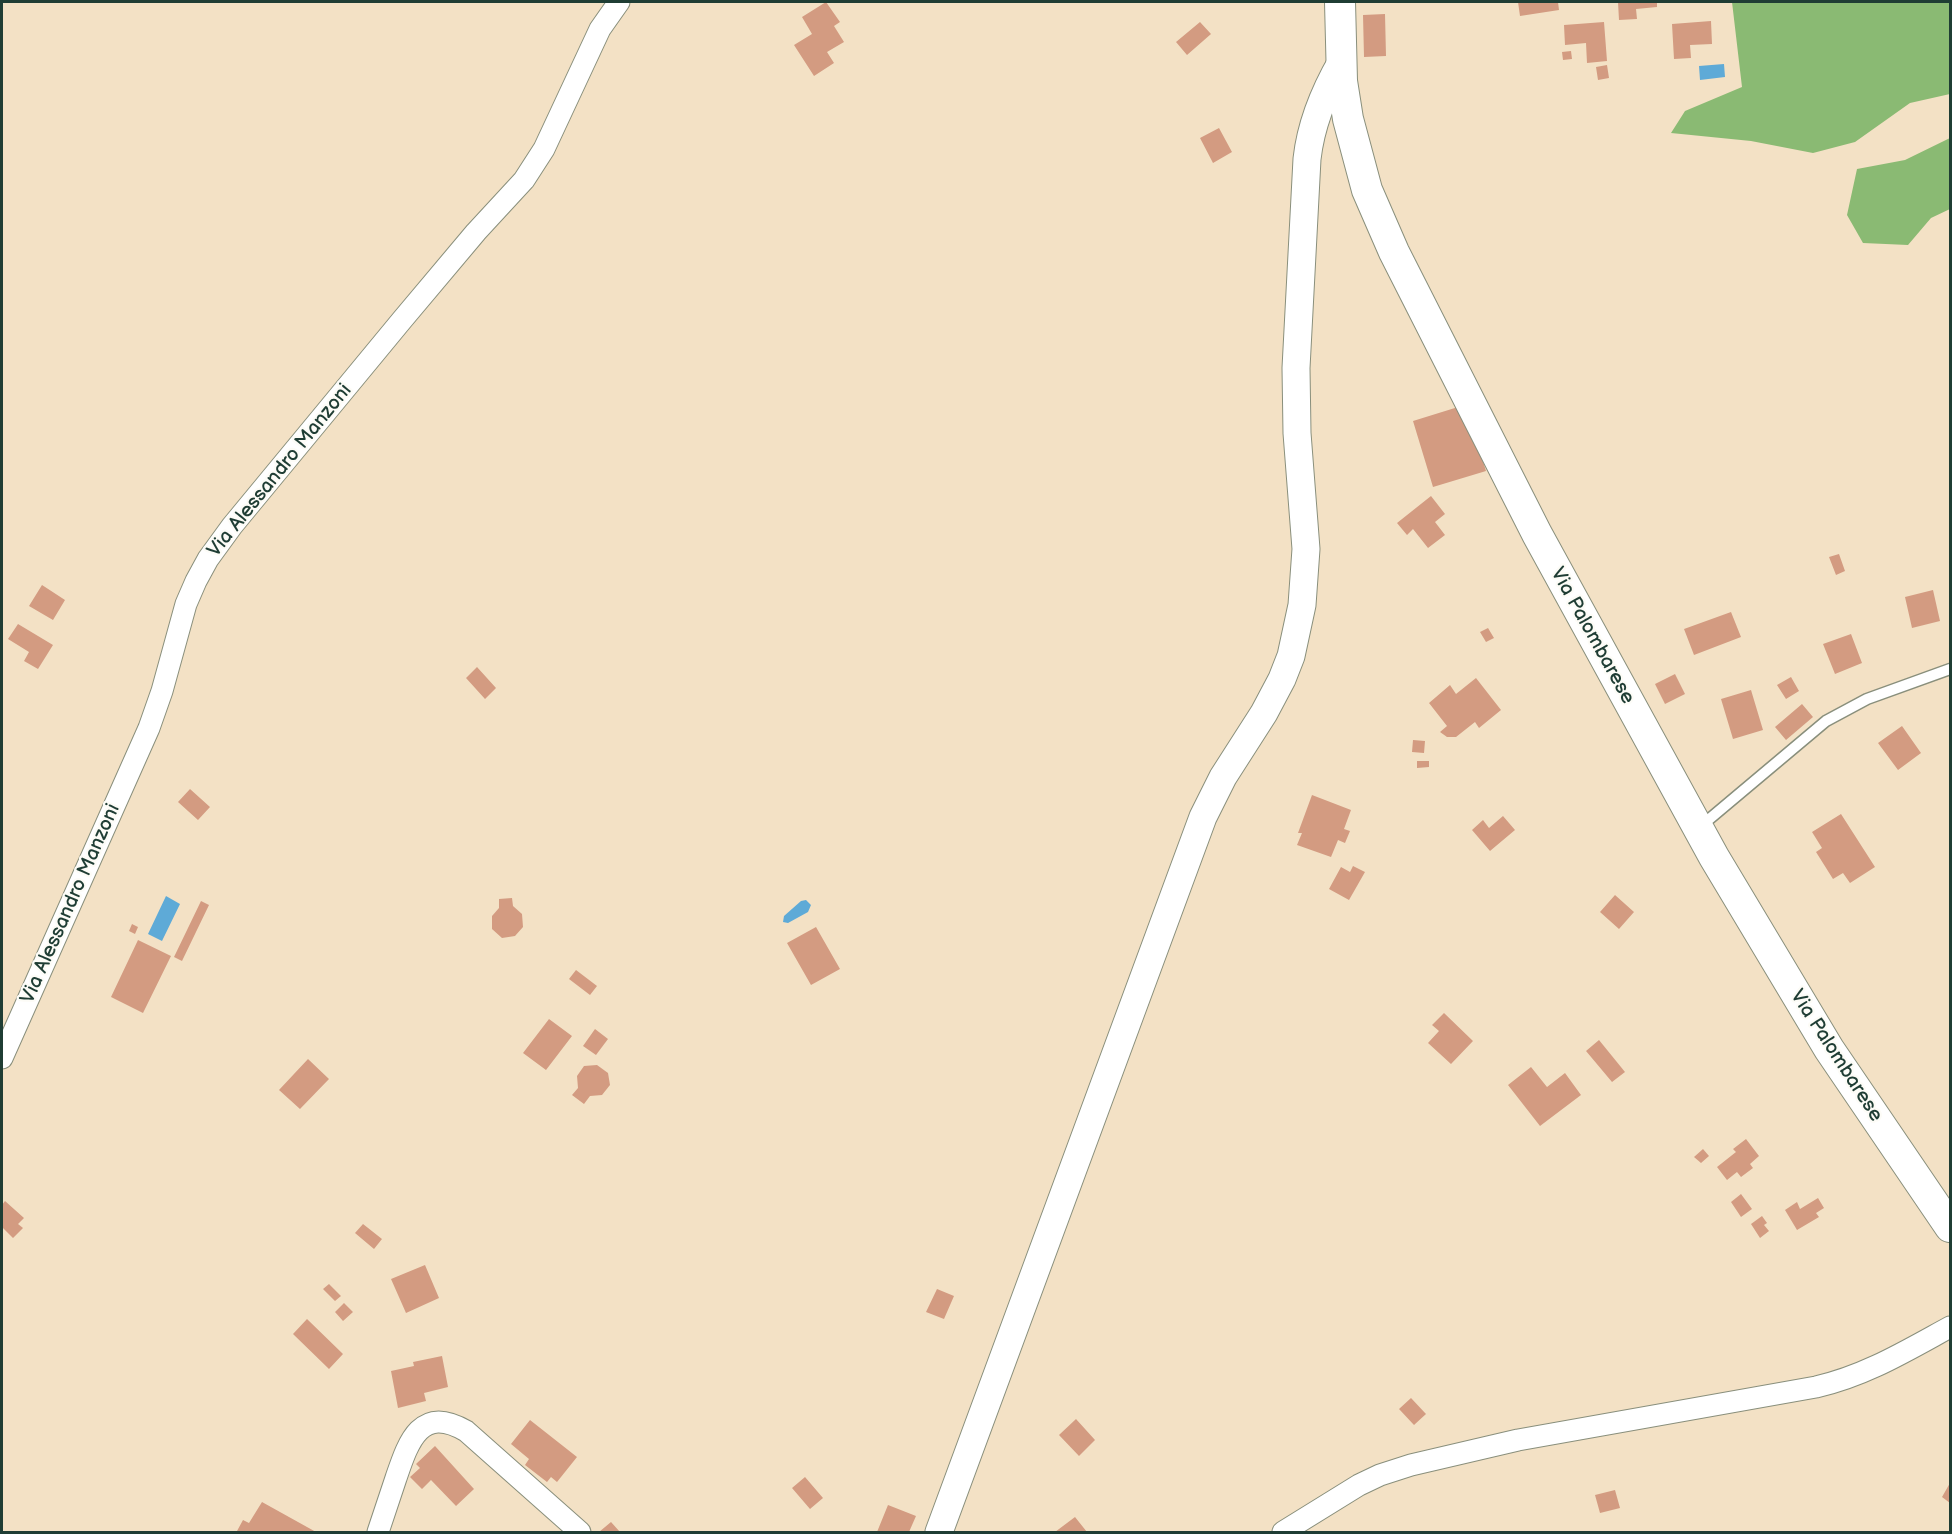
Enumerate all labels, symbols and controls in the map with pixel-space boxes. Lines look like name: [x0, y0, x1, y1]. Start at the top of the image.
street label: Via Alessandro Manzoni: [203, 379, 357, 563]
street label: Via Palombarese: [1545, 564, 1639, 708]
street label: Via Alessandro Manzoni: [16, 800, 126, 1008]
street label: Via Palombarese: [1784, 986, 1888, 1126]

